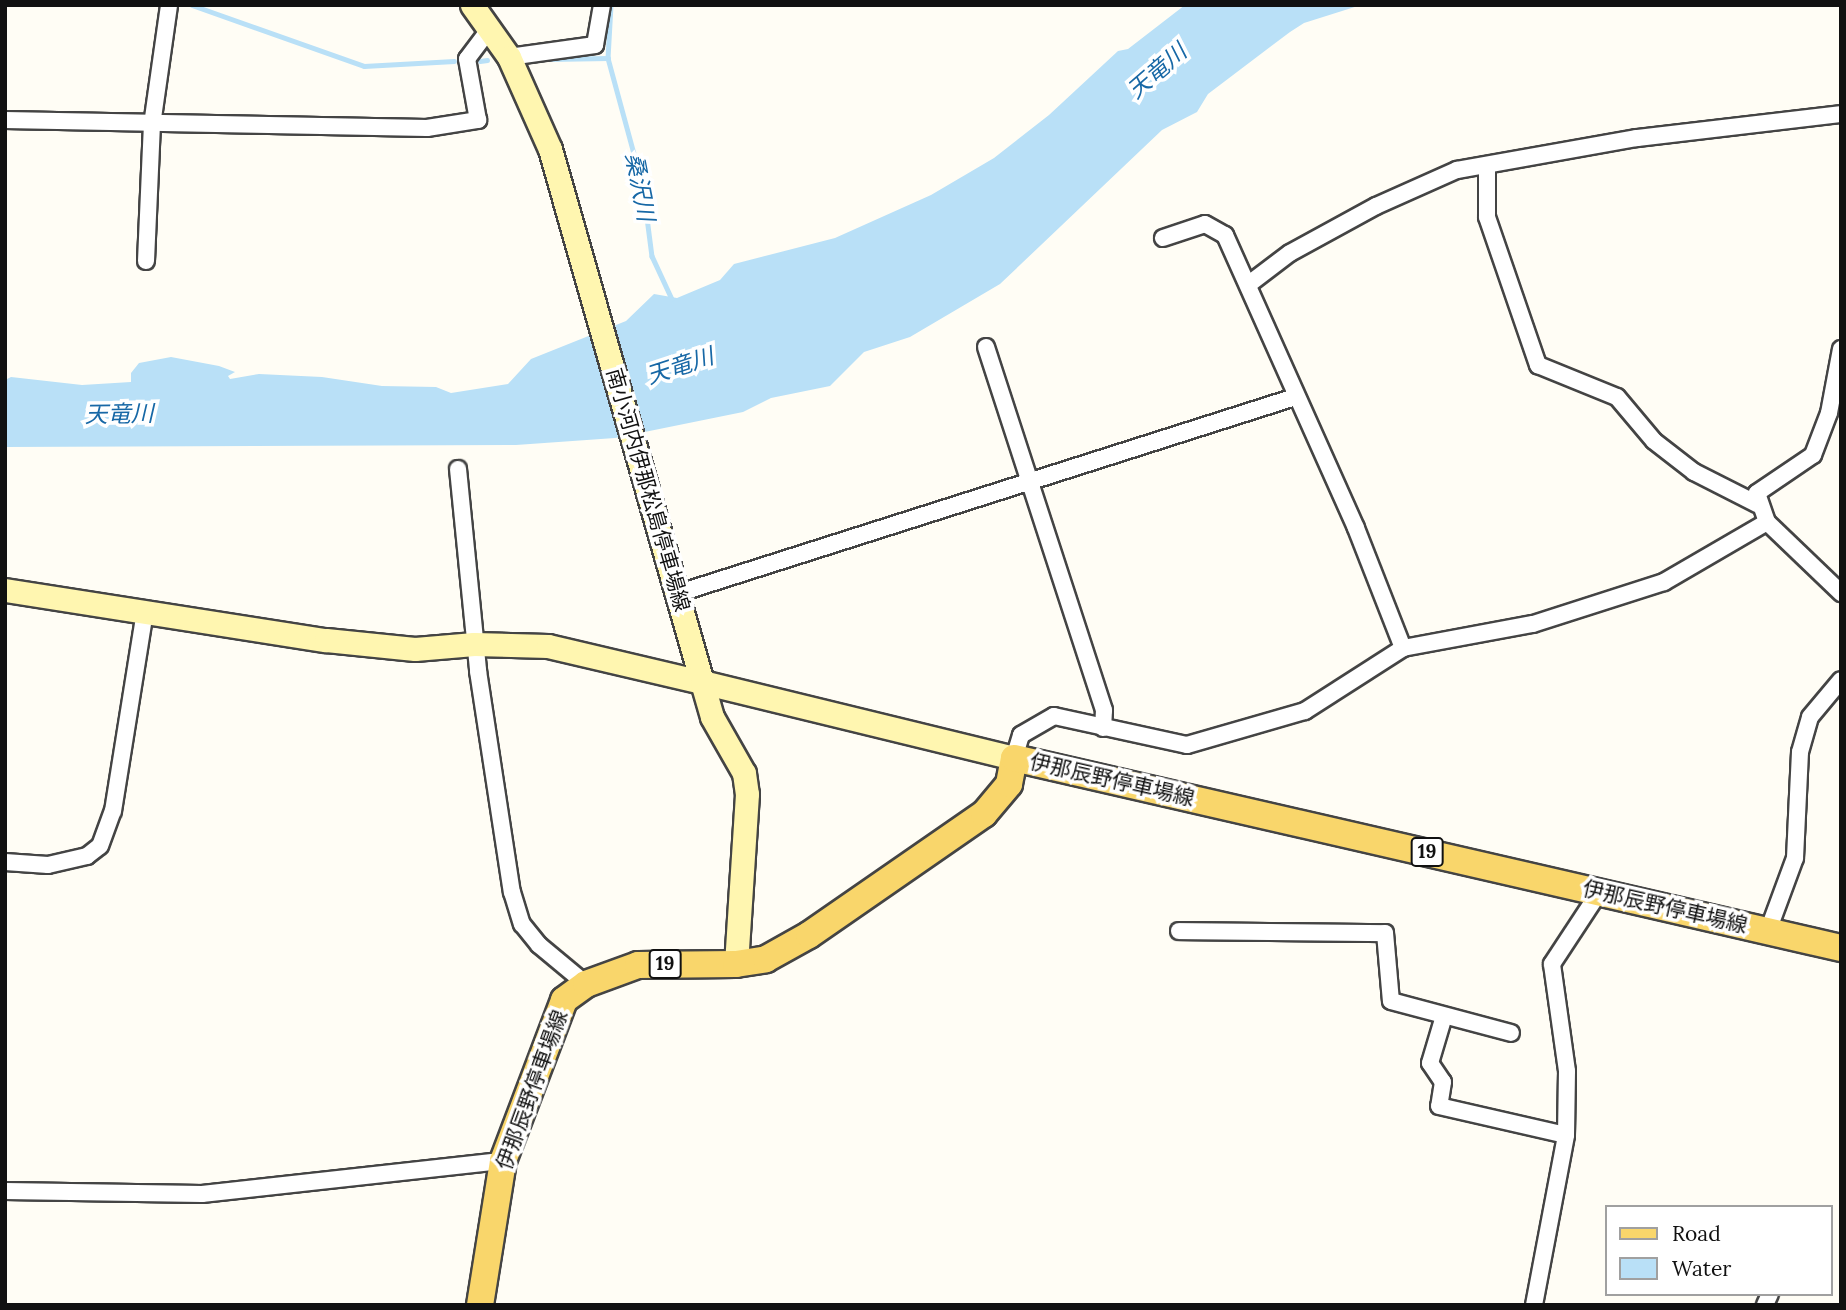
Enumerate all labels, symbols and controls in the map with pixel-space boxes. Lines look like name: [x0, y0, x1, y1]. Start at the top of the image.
water label: 天竜川: [1122, 38, 1192, 104]
water label: 桑沢川: [620, 151, 660, 223]
water label: 天竜川: [643, 342, 717, 390]
street label: 南小河内伊那松島停車場線: [601, 365, 695, 615]
water label: 天竜川: [84, 400, 154, 428]
street label: 伊那辰野停車場線: [1027, 749, 1197, 811]
road number: 19: [1410, 836, 1444, 867]
street label: 伊那辰野停車場線: [1580, 876, 1750, 938]
road number: 19: [648, 948, 682, 980]
street label: 伊那辰野停車場線: [491, 1007, 573, 1173]
legend: [1604, 1205, 1832, 1296]
text: Road: [1672, 1220, 1721, 1247]
text: Water: [1672, 1255, 1731, 1282]

